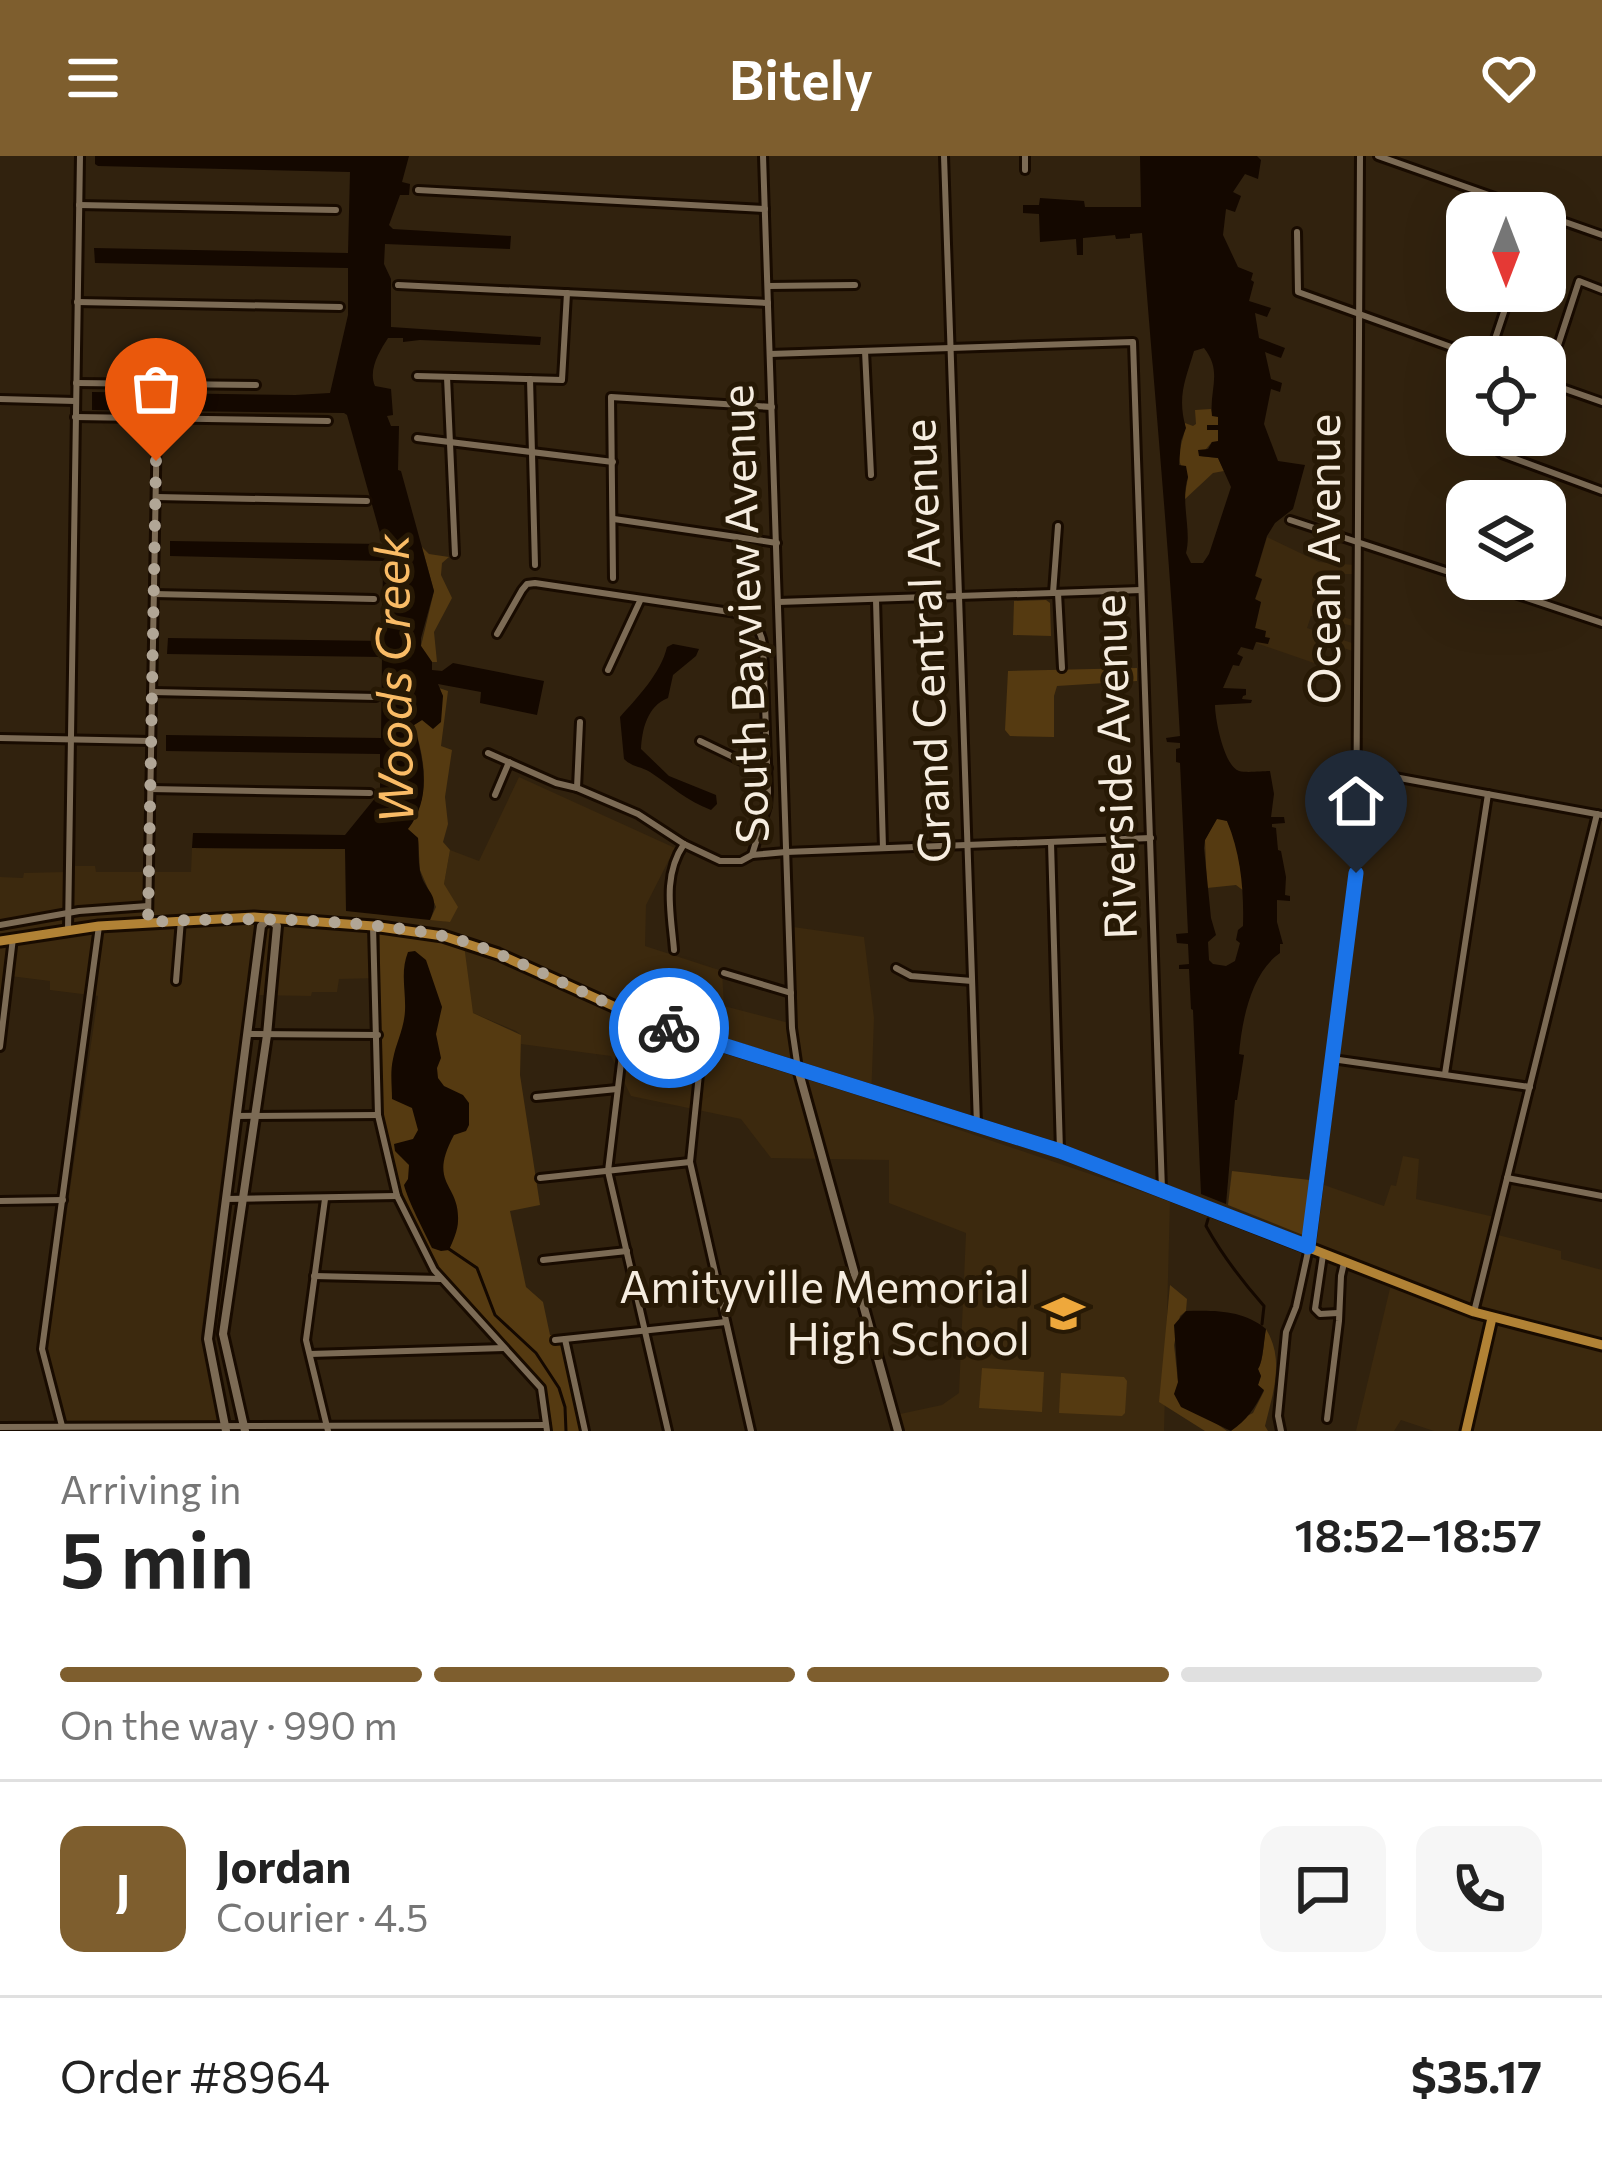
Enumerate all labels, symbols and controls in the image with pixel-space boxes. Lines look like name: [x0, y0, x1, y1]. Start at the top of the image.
icon: menu: [60, 45, 126, 111]
text: Bitely: [729, 45, 873, 111]
icon: heart: [1476, 45, 1542, 111]
north arrow: [1446, 192, 1566, 312]
map controls: [1446, 192, 1566, 600]
button: locate: [1446, 336, 1566, 456]
pin: [105, 338, 207, 461]
icon: bag: [123, 356, 189, 422]
street label: South Bayview Avenue: [707, 384, 778, 844]
street label: Ocean Avenue: [1294, 414, 1349, 704]
street label: Grand Central Avenue: [889, 418, 960, 864]
button: layers: [1446, 480, 1566, 600]
water label: Woods Creek: [359, 533, 424, 825]
street label: Riverside Avenue: [1079, 594, 1146, 941]
pin: [1305, 750, 1407, 873]
icon: home: [1323, 768, 1389, 834]
courier: [609, 968, 729, 1088]
icon: bike: [636, 995, 702, 1061]
place label: Amityville Memorial High School: [619, 1257, 1030, 1364]
school or university icon: Amityville Memorial High School: [1041, 1290, 1087, 1336]
text: Arriving in: [60, 1464, 241, 1512]
text: 18:52–18:57: [1294, 1506, 1542, 1561]
text: 5 min: [60, 1509, 254, 1604]
text: On the way · 990 m: [60, 1700, 397, 1748]
button: chat: [1260, 1826, 1386, 1952]
button: phone: [1416, 1826, 1542, 1952]
text: Jordan: [216, 1837, 351, 1892]
text: J: [116, 1861, 130, 1916]
text: Courier · 4.5: [216, 1892, 428, 1940]
text: Order #8964: [60, 2047, 330, 2102]
text: $35.17: [1411, 2047, 1542, 2102]

